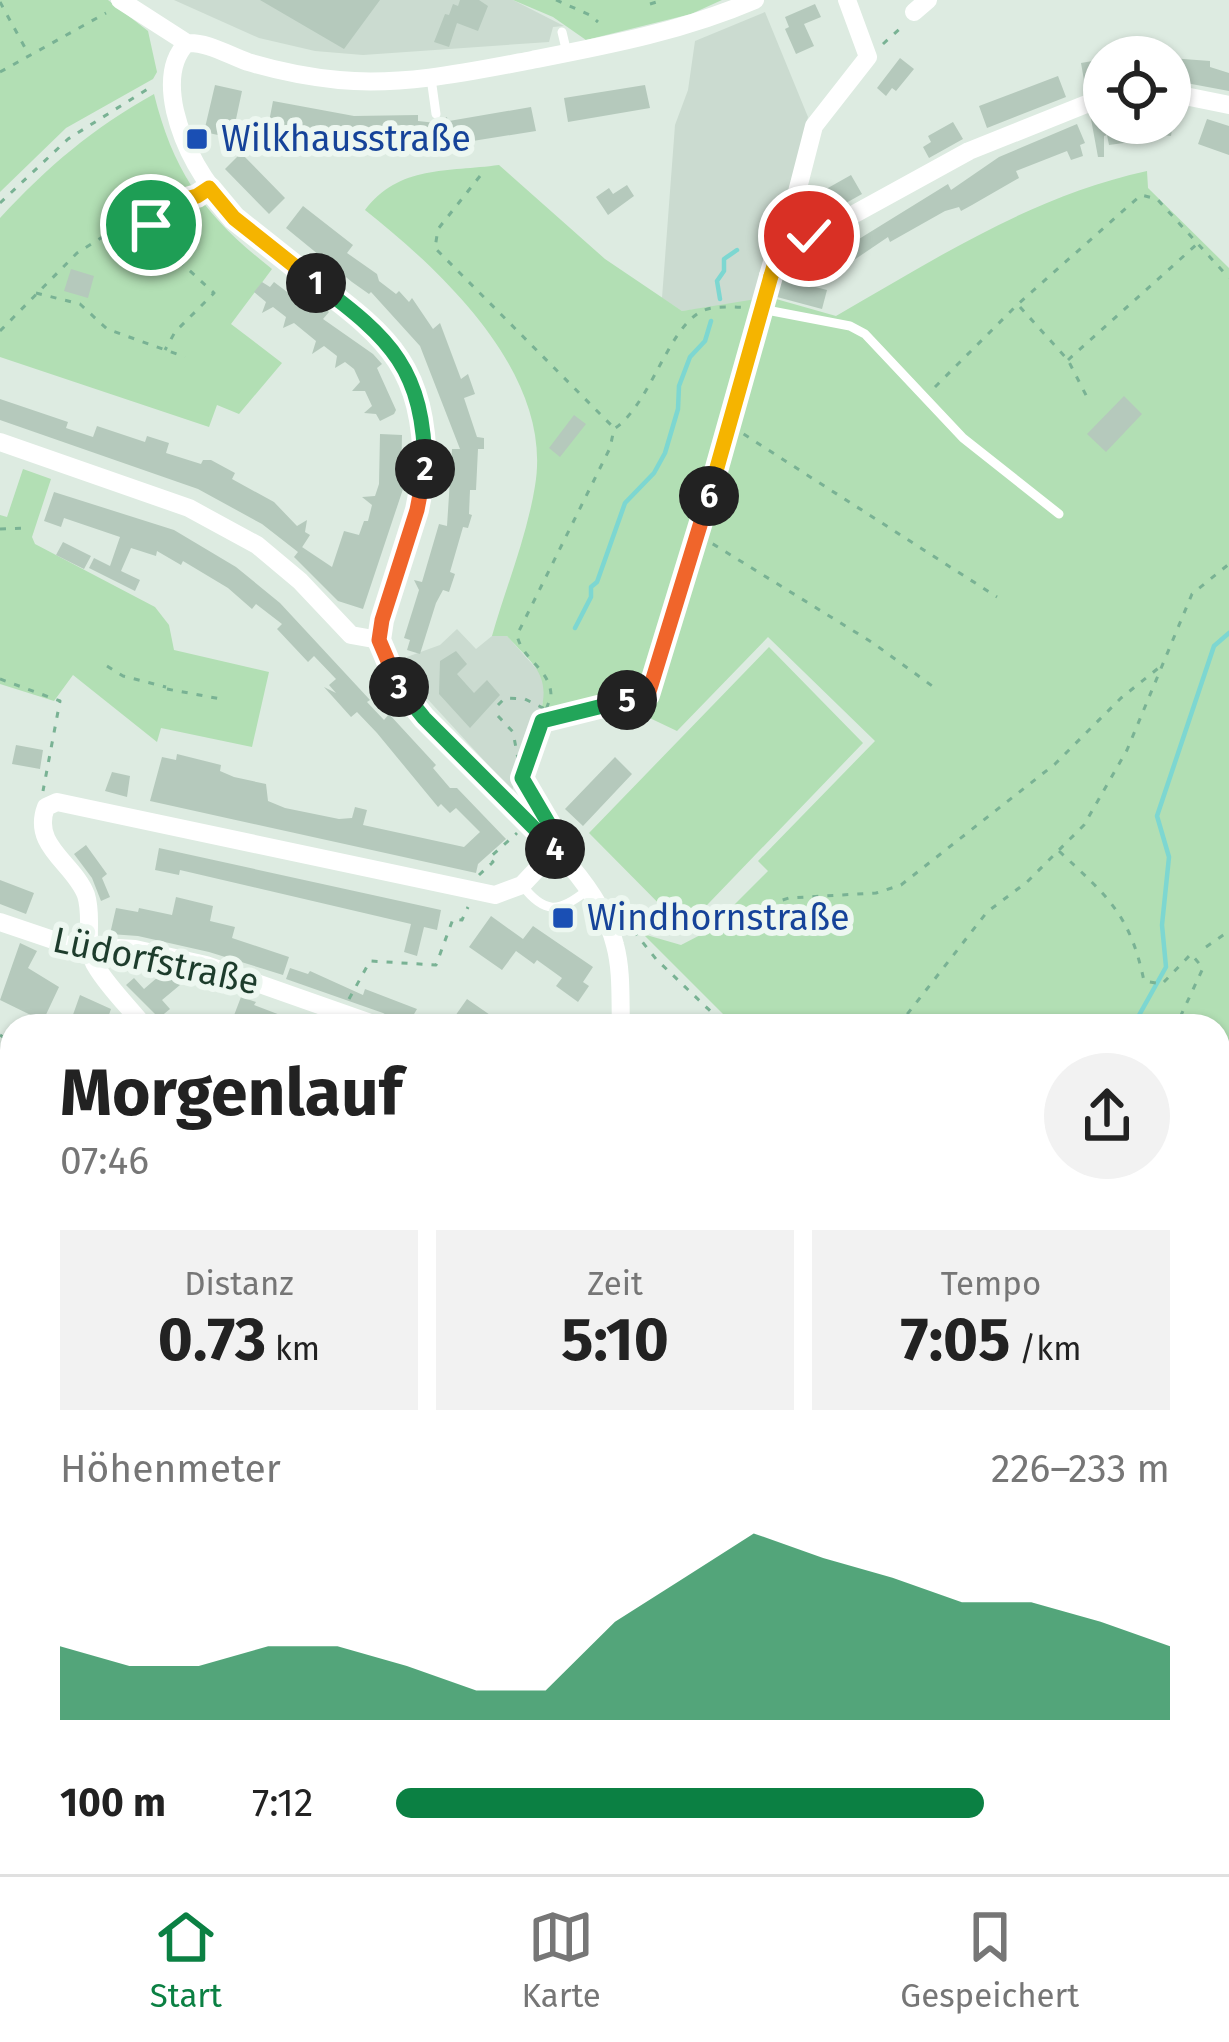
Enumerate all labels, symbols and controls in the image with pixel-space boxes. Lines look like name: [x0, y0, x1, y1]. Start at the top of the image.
map controls: [1083, 36, 1191, 144]
button: locate: [1083, 36, 1191, 144]
place label: Wilkhausstraße: [221, 117, 471, 161]
marker: Wilkhausstraße: [184, 126, 210, 152]
pin: [100, 174, 202, 276]
pin: [758, 185, 860, 287]
icon: arrive: [118, 192, 184, 258]
icon: check: [776, 203, 842, 269]
pin: 1: [286, 253, 346, 313]
text: 1: [308, 263, 324, 303]
pin: 2: [395, 439, 455, 499]
text: 2: [416, 449, 434, 489]
pin: 6: [679, 466, 739, 526]
text: 6: [700, 476, 718, 516]
pin: 3: [369, 657, 429, 717]
text: 3: [390, 667, 408, 707]
pin: 5: [597, 670, 657, 730]
text: 5: [618, 680, 636, 720]
pin: 4: [525, 819, 585, 879]
text: 4: [546, 829, 564, 869]
place label: Windhornstraße: [587, 896, 850, 940]
marker: Windhornstraße: [550, 905, 576, 931]
street label: Lüdorfstraße: [49, 918, 263, 1004]
text: Morgenlauf: [60, 1053, 402, 1132]
button: share: [1044, 1053, 1170, 1179]
text: 07:46: [60, 1138, 149, 1184]
text: Distanz: [184, 1264, 294, 1304]
text: Zeit: [587, 1264, 643, 1304]
text: Tempo: [941, 1264, 1041, 1304]
text: 0.73: [158, 1304, 266, 1376]
text: 5:10: [561, 1304, 669, 1376]
text: 7:05: [901, 1304, 1010, 1376]
text: km: [266, 1329, 320, 1369]
text: /km: [1010, 1329, 1081, 1369]
text: Höhenmeter: [60, 1446, 281, 1492]
text: 226–233 m: [991, 1446, 1170, 1492]
text: 100 m: [60, 1780, 166, 1826]
text: 7:12: [252, 1780, 313, 1826]
tab: Start: [150, 1904, 222, 2016]
tab: Karte: [522, 1904, 601, 2016]
tab: Gespeichert: [900, 1904, 1079, 2016]

